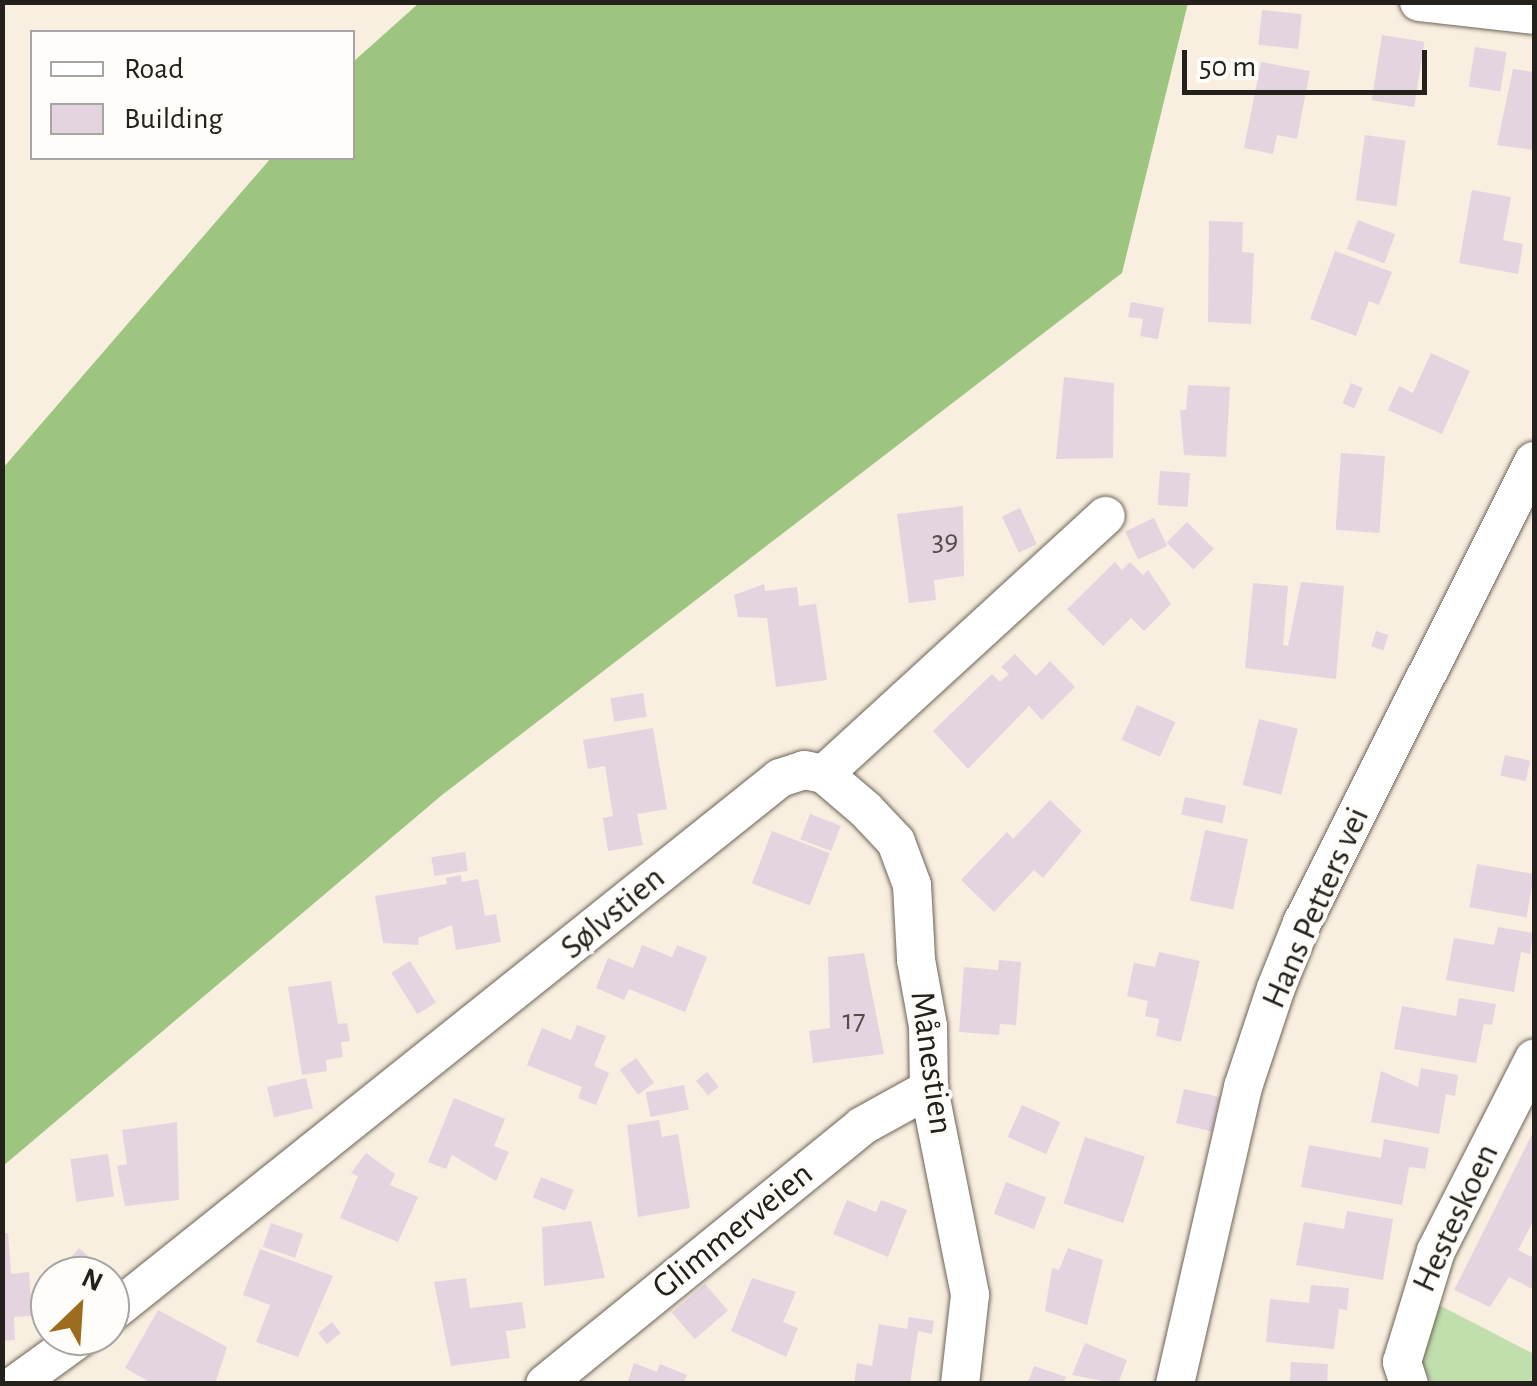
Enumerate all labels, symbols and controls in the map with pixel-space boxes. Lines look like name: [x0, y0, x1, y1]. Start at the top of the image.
legend: [30, 30, 355, 160]
scale bar: [1187, 30, 1432, 92]
text: 50 m: [1199, 52, 1256, 82]
text: Road: [124, 54, 184, 84]
text: Building: [124, 104, 223, 134]
house number: 39: [932, 523, 958, 559]
street label: Hans Petters vei: [1253, 801, 1379, 1015]
street label: Sølvstien: [552, 857, 674, 969]
street label: Månestien: [900, 989, 962, 1137]
house number: 17: [843, 1002, 865, 1038]
street label: Hesteskoen: [1403, 1137, 1509, 1299]
street label: Glimmerveien: [644, 1154, 822, 1308]
north arrow: [30, 1256, 130, 1356]
text: N: [77, 1264, 107, 1297]

